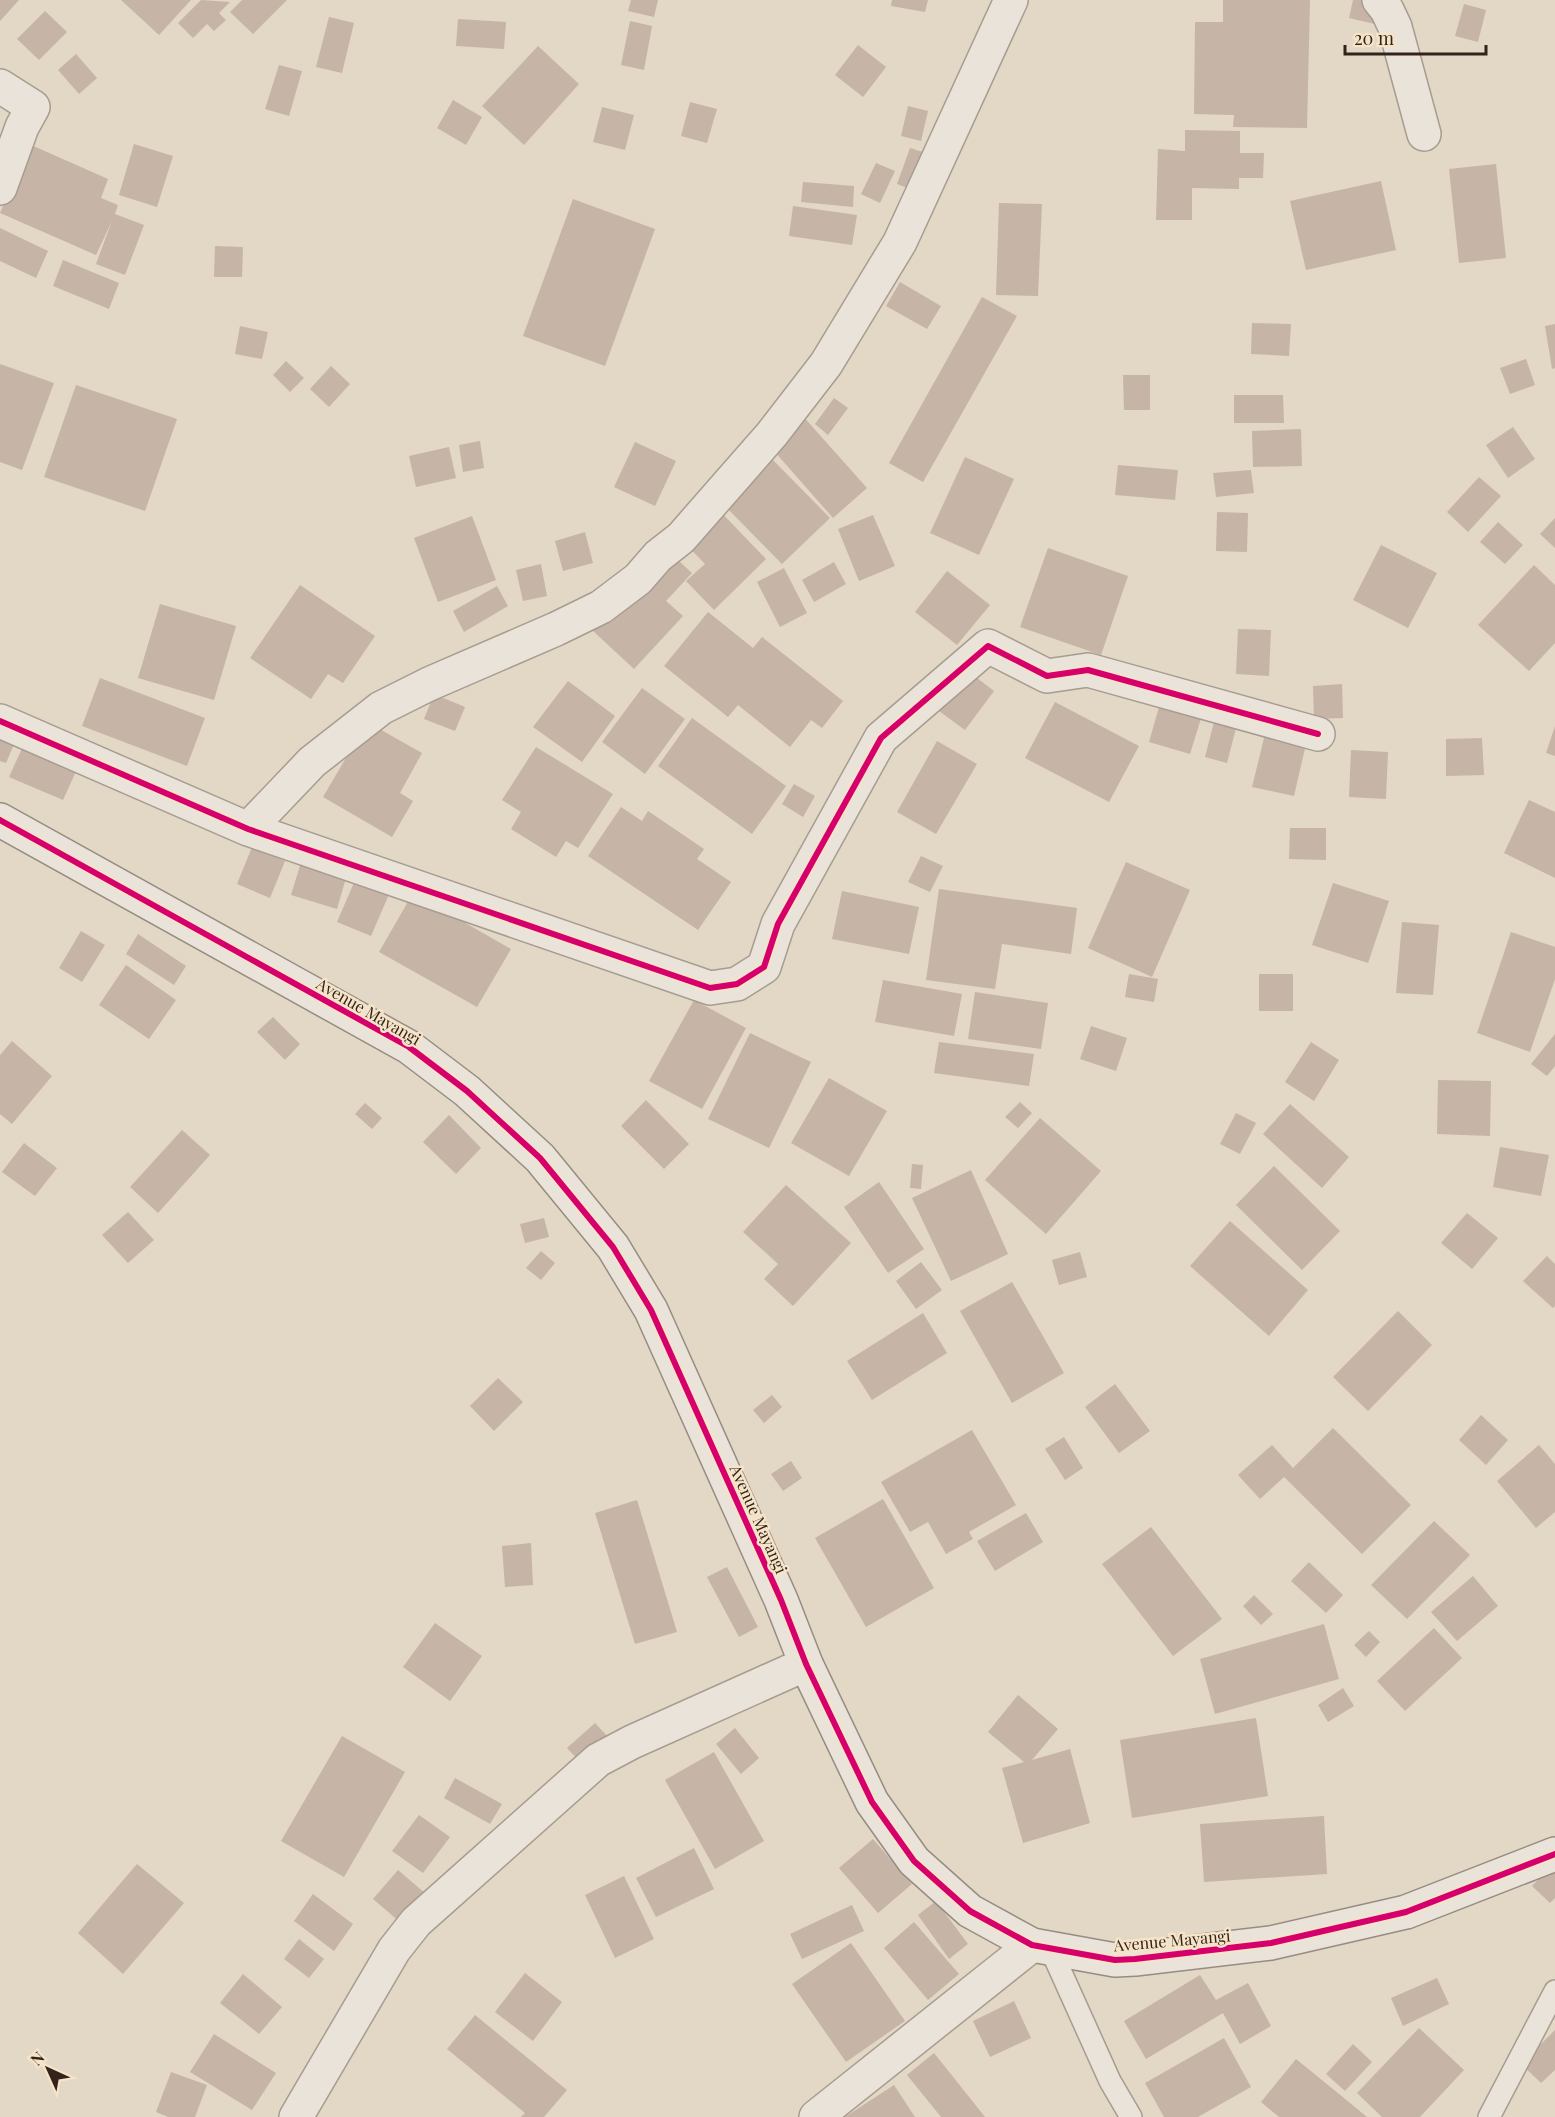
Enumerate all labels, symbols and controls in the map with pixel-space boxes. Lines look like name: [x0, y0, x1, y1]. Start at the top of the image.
scale bar: [1345, 18, 1486, 56]
text: 20 m: [1354, 26, 1394, 50]
street label: Avenue Mayangi: [312, 972, 425, 1049]
street label: Avenue Mayangi: [725, 1460, 793, 1577]
street label: Avenue Mayangi: [1112, 1924, 1231, 1956]
north arrow: [18, 2039, 78, 2099]
text: N: [26, 2046, 49, 2070]

